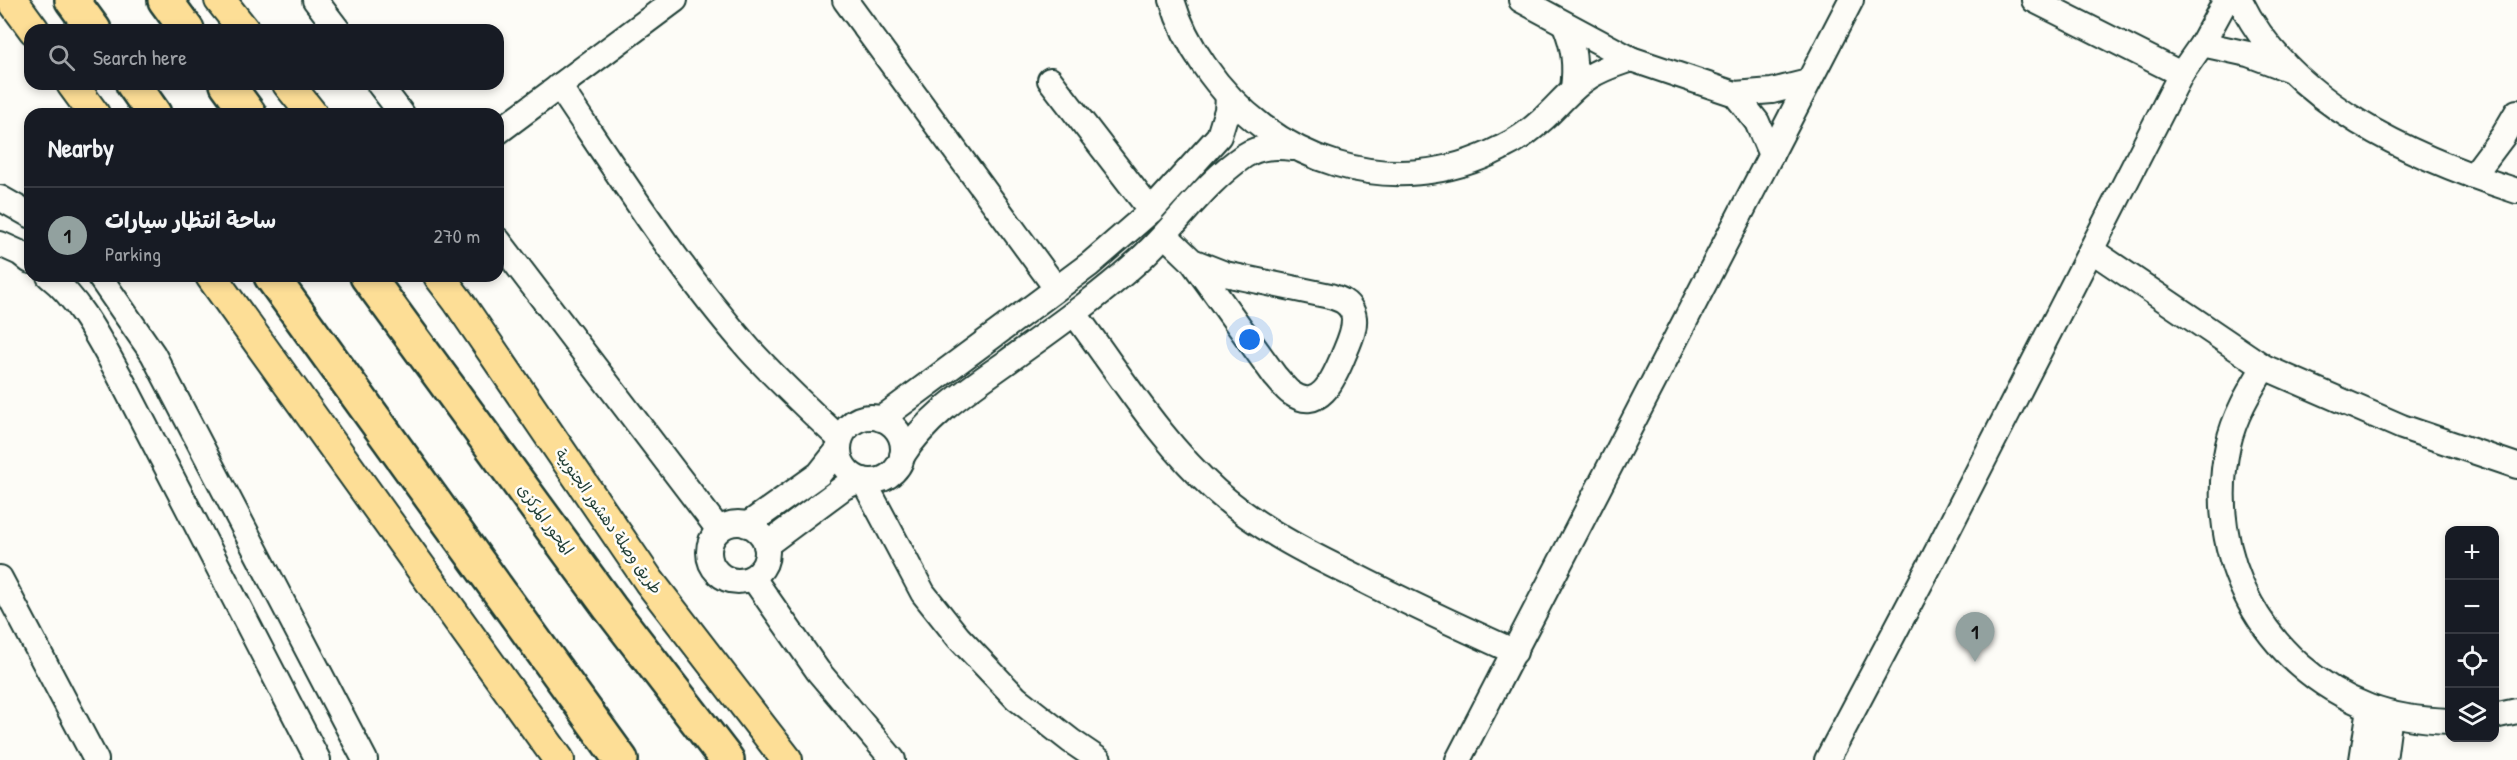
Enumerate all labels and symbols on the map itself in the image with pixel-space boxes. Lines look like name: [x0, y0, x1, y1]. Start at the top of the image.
your location: [1235, 325, 1264, 354]
street label: طريق وصلة دهشور الجنوبية: [550, 444, 668, 598]
street label: المحور المركزى: [513, 479, 579, 559]
pin: 1: [1956, 612, 1994, 662]

